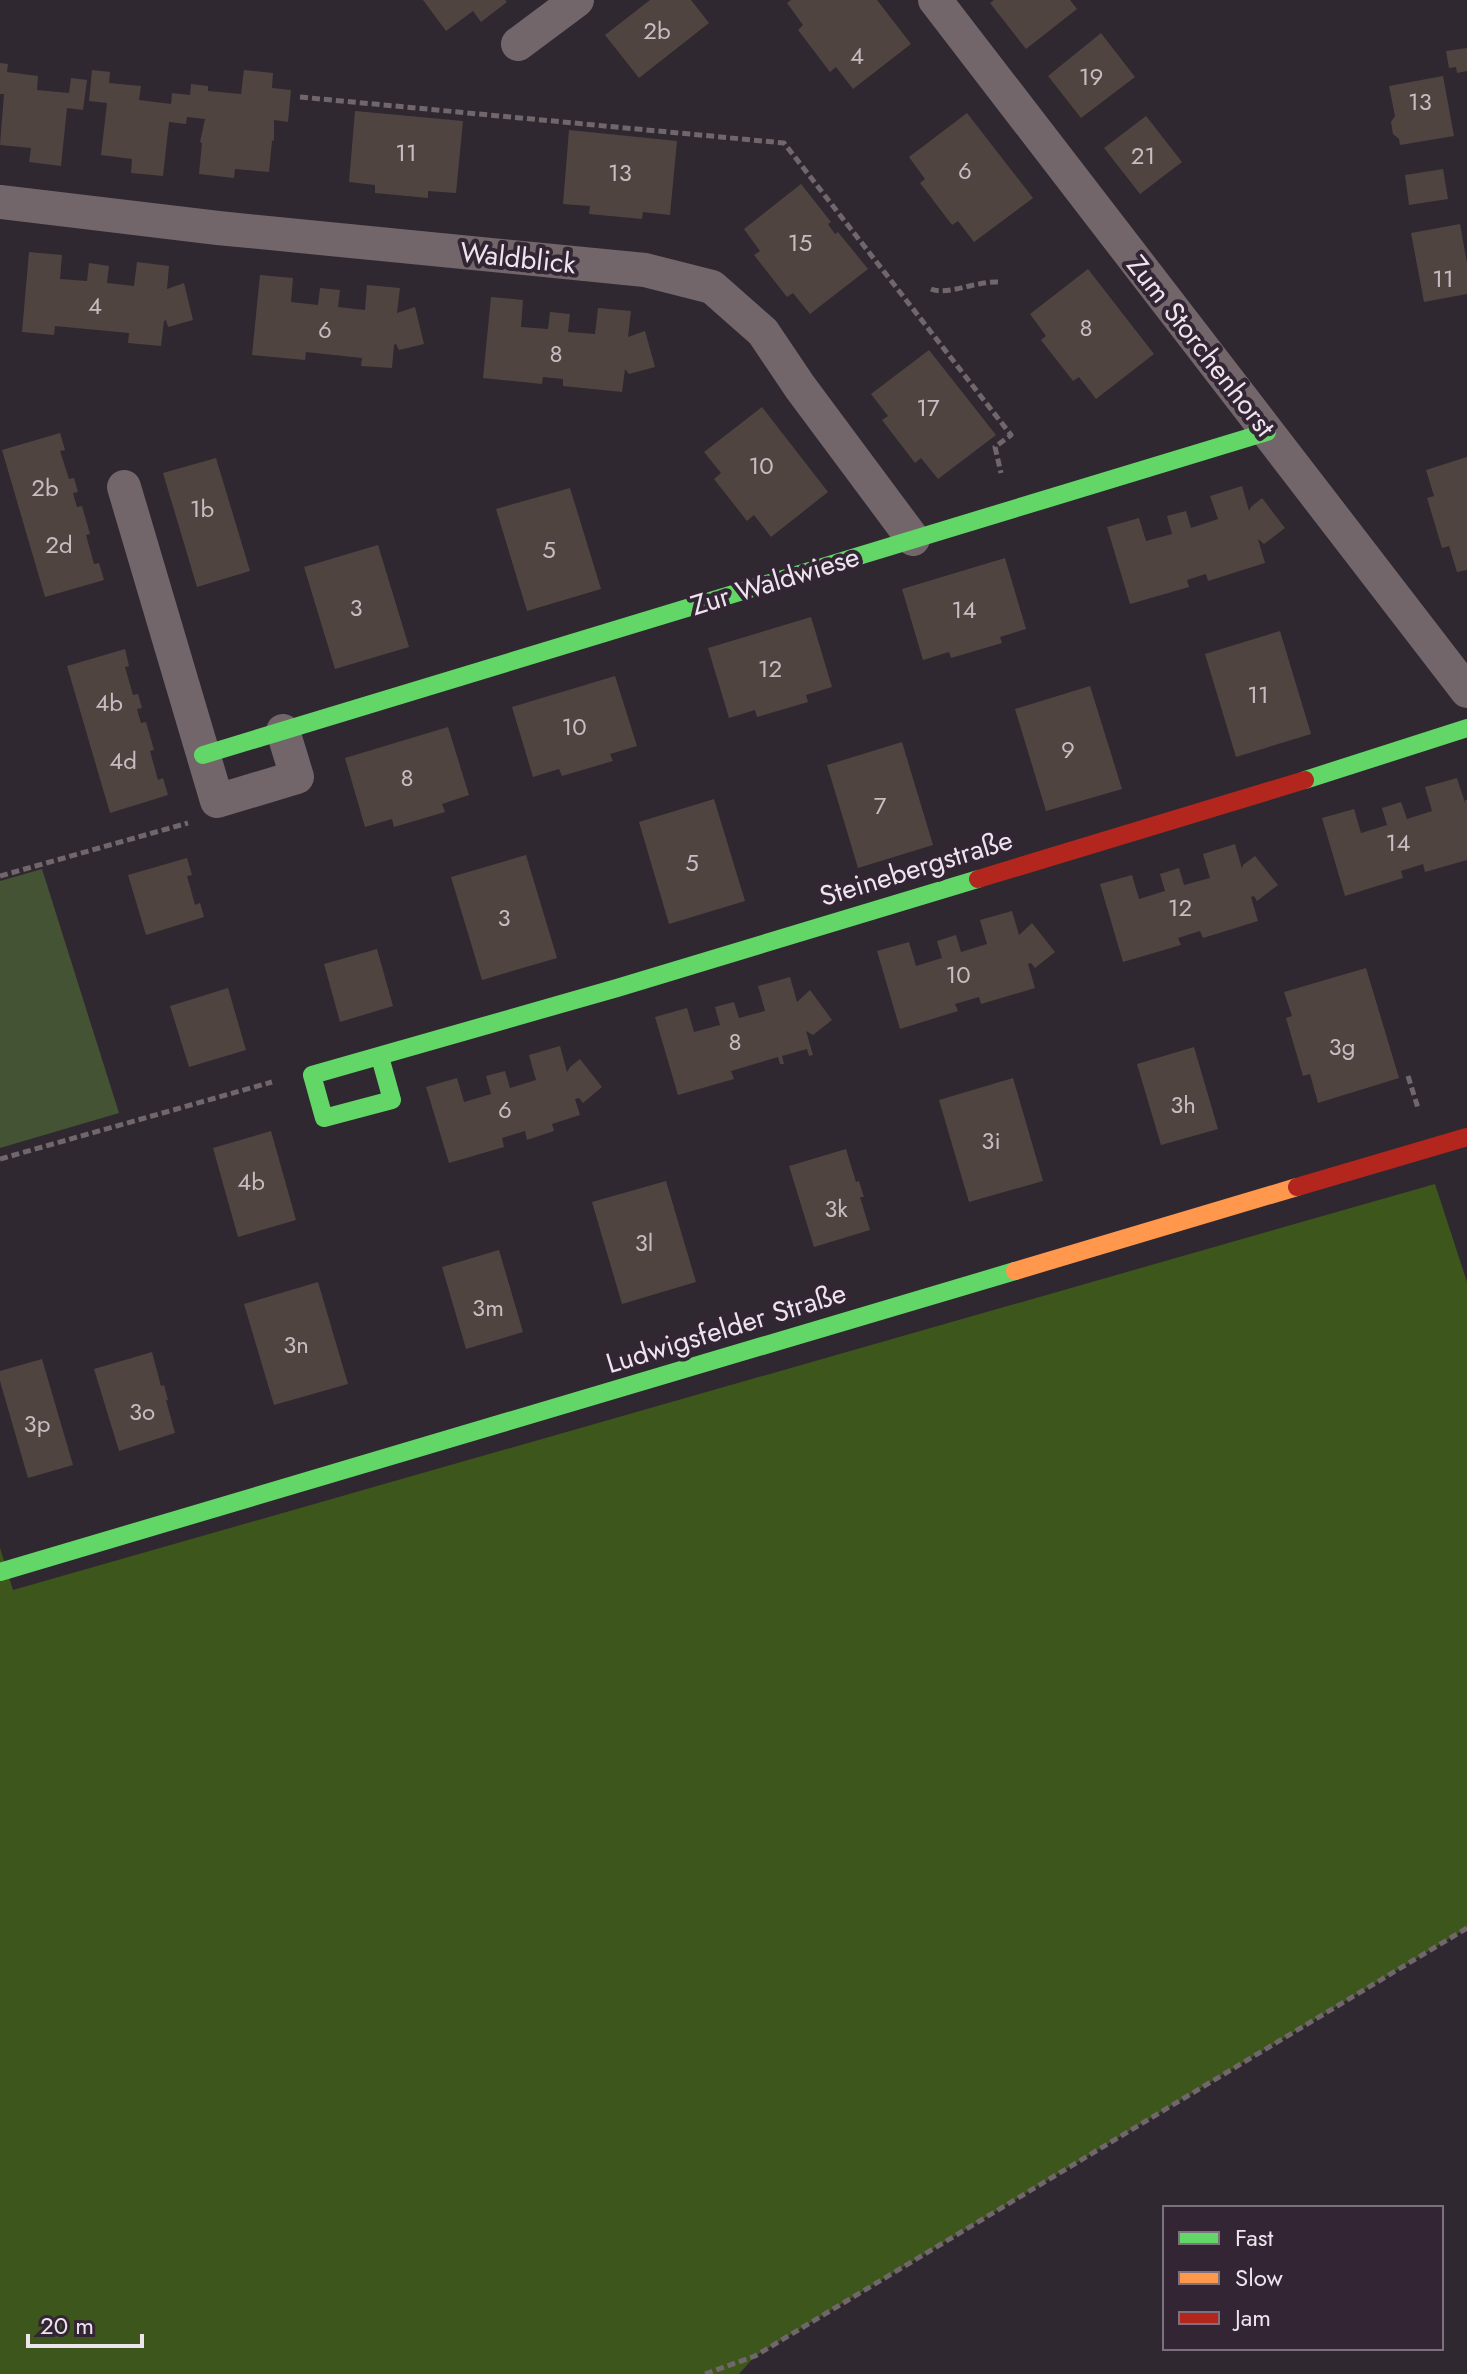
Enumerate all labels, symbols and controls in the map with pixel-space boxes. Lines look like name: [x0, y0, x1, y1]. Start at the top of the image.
house number: 2b: [643, 13, 671, 48]
house number: 4: [850, 38, 864, 73]
house number: 19: [1079, 59, 1103, 94]
house number: 13: [1408, 84, 1432, 119]
house number: 11: [395, 135, 417, 170]
house number: 21: [1131, 138, 1155, 173]
house number: 6: [958, 153, 972, 188]
house number: 13: [608, 155, 632, 190]
house number: 15: [788, 225, 812, 260]
street label: Waldblick: [458, 232, 579, 285]
street label: Zum Storchenhorst: [1117, 246, 1285, 446]
house number: 11: [1432, 261, 1454, 296]
house number: 4: [88, 288, 102, 323]
house number: 8: [1079, 310, 1093, 345]
house number: 6: [318, 312, 332, 347]
house number: 8: [549, 336, 563, 371]
house number: 17: [916, 390, 940, 425]
house number: 10: [748, 448, 774, 483]
house number: 2b: [31, 470, 59, 505]
house number: 1b: [190, 491, 214, 526]
house number: 2d: [45, 527, 73, 562]
house number: 5: [542, 532, 556, 567]
street label: Zur Waldwiese: [686, 536, 864, 626]
house number: 3: [349, 590, 363, 625]
house number: 14: [952, 592, 976, 627]
house number: 12: [758, 651, 782, 686]
house number: 11: [1247, 677, 1269, 712]
house number: 4b: [95, 685, 123, 720]
house number: 10: [561, 709, 587, 744]
house number: 9: [1061, 732, 1075, 767]
house number: 4d: [109, 743, 137, 778]
house number: 8: [400, 760, 414, 795]
house number: 7: [874, 788, 887, 823]
street label: Steinebergstraße: [815, 819, 1017, 917]
house number: 14: [1386, 825, 1410, 860]
house number: 5: [685, 845, 699, 880]
house number: 12: [1168, 890, 1192, 925]
house number: 3: [497, 900, 511, 935]
house number: 10: [945, 957, 971, 992]
house number: 8: [728, 1024, 742, 1059]
house number: 3g: [1329, 1029, 1355, 1064]
house number: 3h: [1170, 1087, 1196, 1122]
house number: 6: [498, 1092, 512, 1127]
house number: 3i: [981, 1123, 1001, 1158]
house number: 4b: [237, 1164, 265, 1199]
house number: 3k: [824, 1191, 848, 1226]
house number: 3l: [635, 1225, 653, 1260]
street label: Ludwigsfelder Straße: [601, 1272, 851, 1384]
house number: 3m: [472, 1290, 504, 1325]
house number: 3n: [283, 1327, 309, 1362]
house number: 3o: [129, 1394, 155, 1429]
house number: 3p: [24, 1406, 50, 1441]
legend: [1163, 2206, 1443, 2350]
text: Fast: [1235, 2220, 1273, 2255]
text: Slow: [1235, 2260, 1283, 2295]
scale bar: [28, 2298, 142, 2348]
text: Jam: [1232, 2300, 1271, 2335]
text: 20 m: [40, 2308, 94, 2343]

